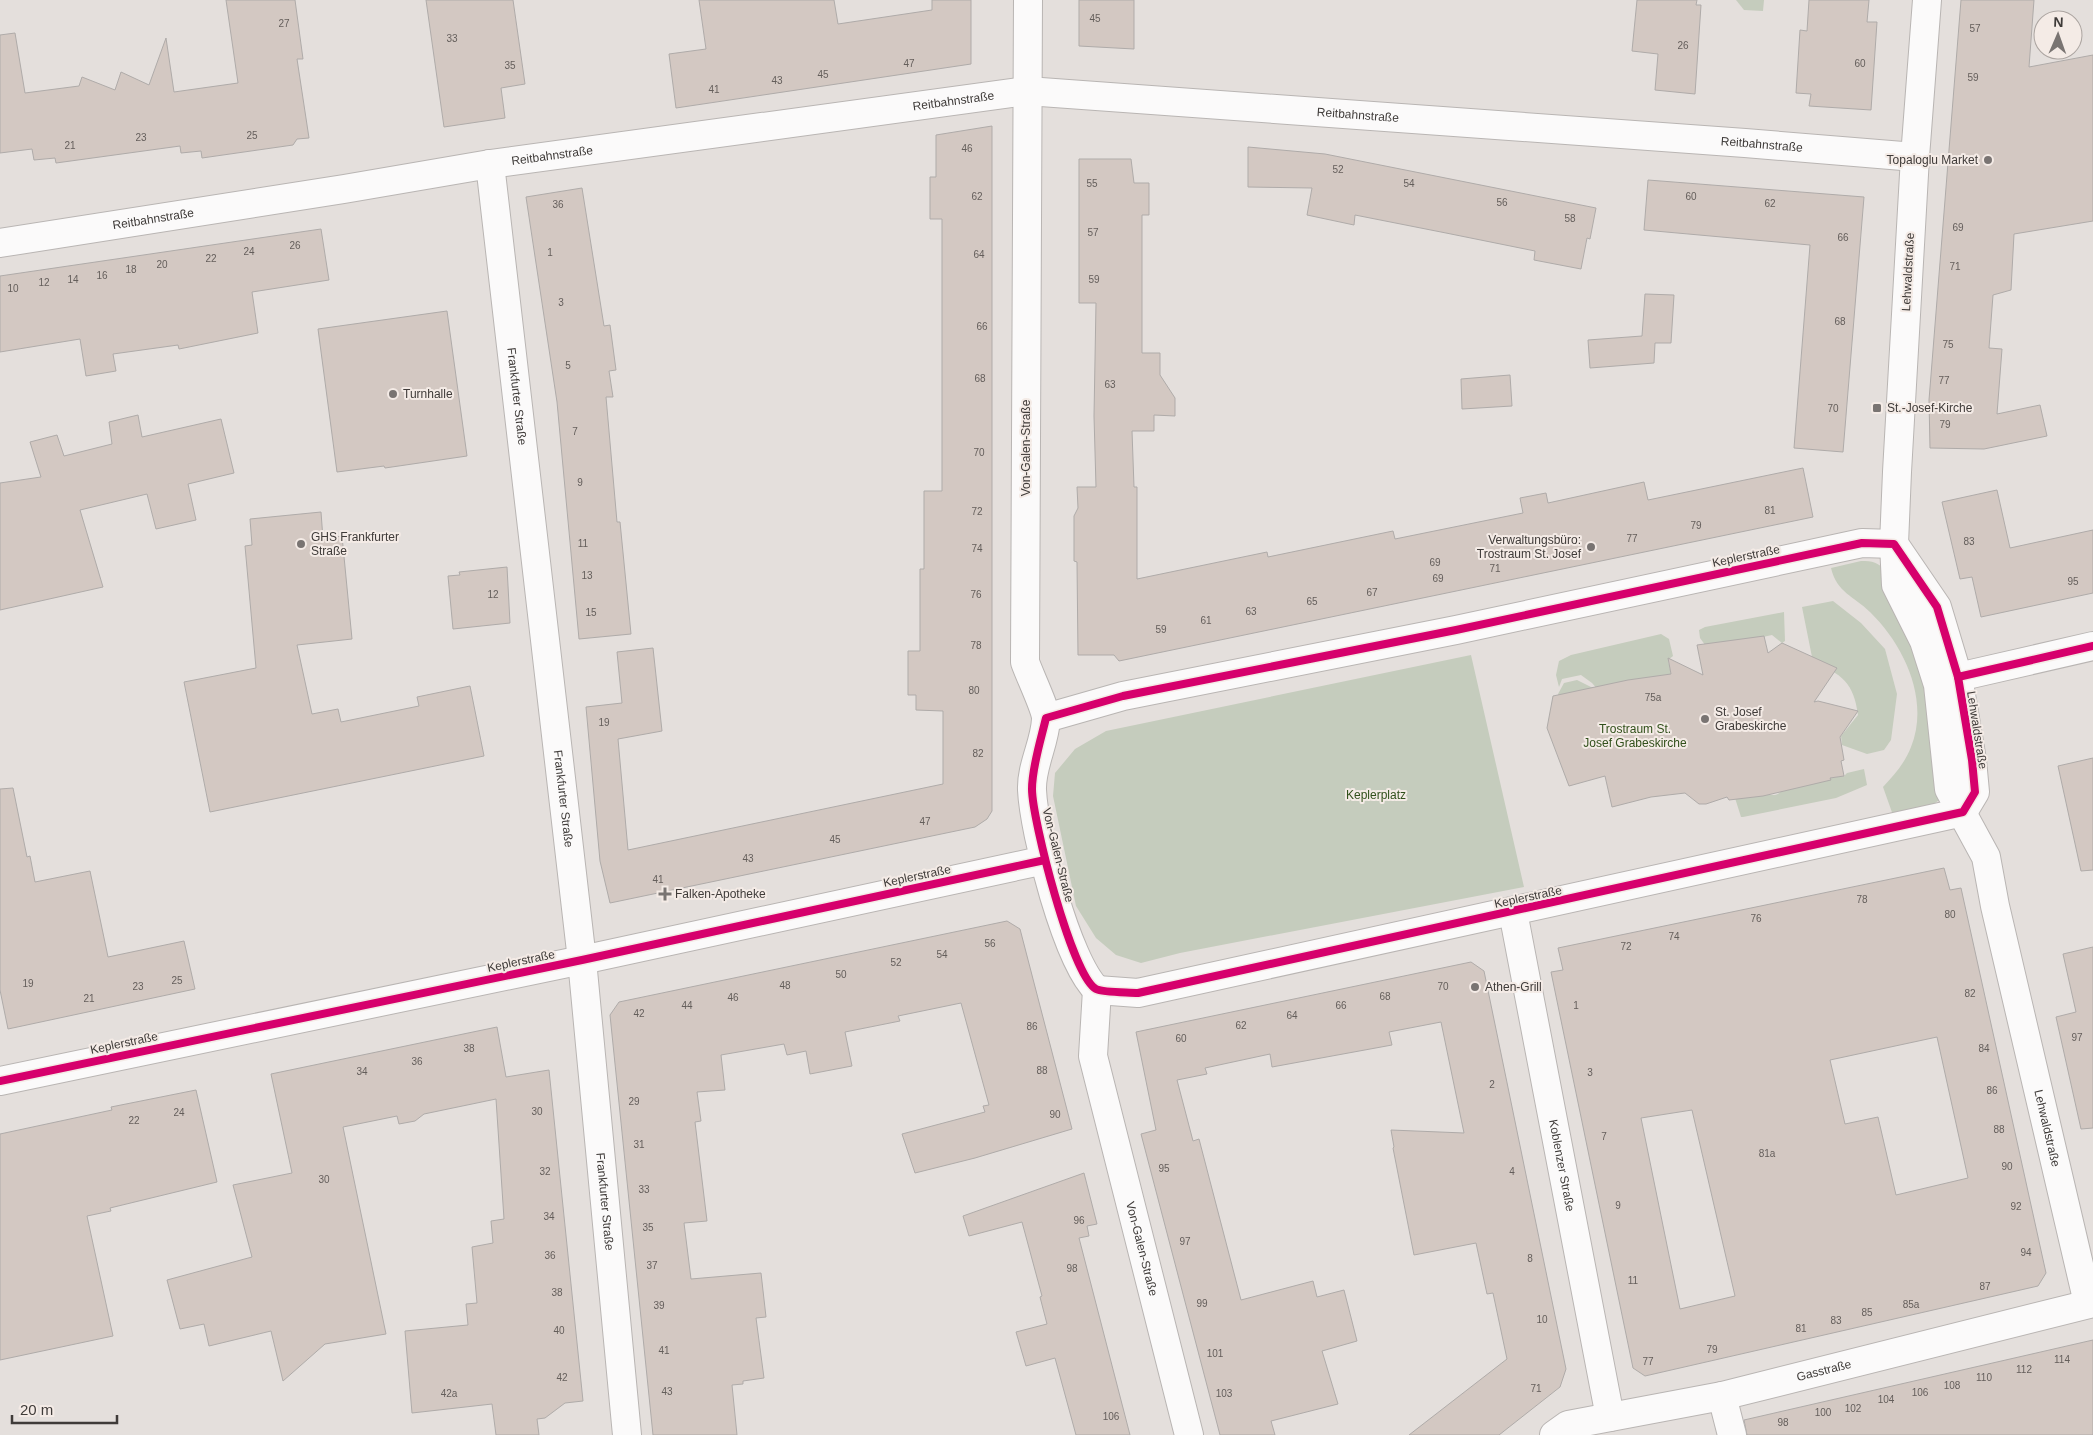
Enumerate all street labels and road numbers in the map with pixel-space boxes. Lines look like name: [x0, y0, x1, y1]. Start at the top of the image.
street label: Reitbahnstraße: [912, 88, 995, 113]
street label: Reitbahnstraße: [1316, 105, 1400, 125]
street label: Reitbahnstraße: [1720, 134, 1804, 155]
street label: Reitbahnstraße: [510, 143, 594, 168]
street label: Reitbahnstraße: [111, 206, 195, 232]
street label: Lehwaldstraße: [1899, 232, 1917, 312]
street label: Frankfurter Straße: [504, 347, 529, 446]
street label: Von-Galen-Straße: [1019, 399, 1033, 496]
street label: Keplerstraße: [1711, 542, 1781, 570]
street label: Lehwaldstraße: [1964, 690, 1990, 770]
street label: Frankfurter Straße: [551, 749, 576, 849]
street label: Von-Galen-Straße: [1040, 806, 1077, 904]
street label: Keplerstraße: [882, 862, 952, 890]
street label: Keplerstraße: [1493, 883, 1563, 911]
street label: Keplerstraße: [486, 947, 556, 975]
street label: Keplerstraße: [89, 1029, 159, 1057]
street label: Lehwaldstraße: [2031, 1088, 2063, 1169]
street label: Koblenzer Straße: [1546, 1118, 1577, 1213]
street label: Frankfurter Straße: [593, 1152, 617, 1251]
street label: Von-Galen-Straße: [1123, 1200, 1161, 1298]
street label: Gasstraße: [1795, 1357, 1853, 1384]

